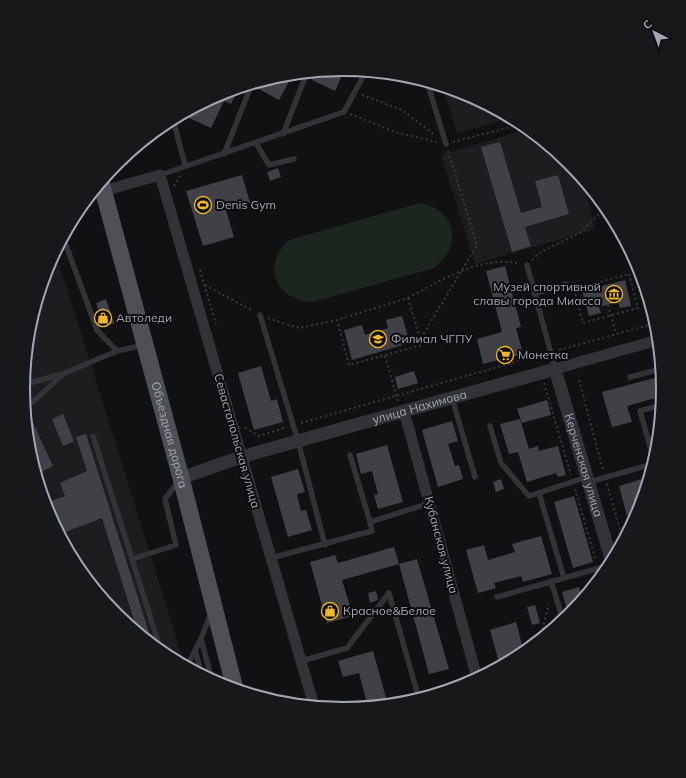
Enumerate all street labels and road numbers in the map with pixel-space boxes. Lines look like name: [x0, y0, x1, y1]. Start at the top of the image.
street label: Севастопольская улица: [211, 372, 264, 510]
street label: Объездная дорога: [148, 380, 191, 490]
street label: улица Нахимова: [370, 386, 468, 427]
street label: Керченская улица: [562, 412, 606, 519]
street label: Кубанская улица: [421, 495, 462, 595]

